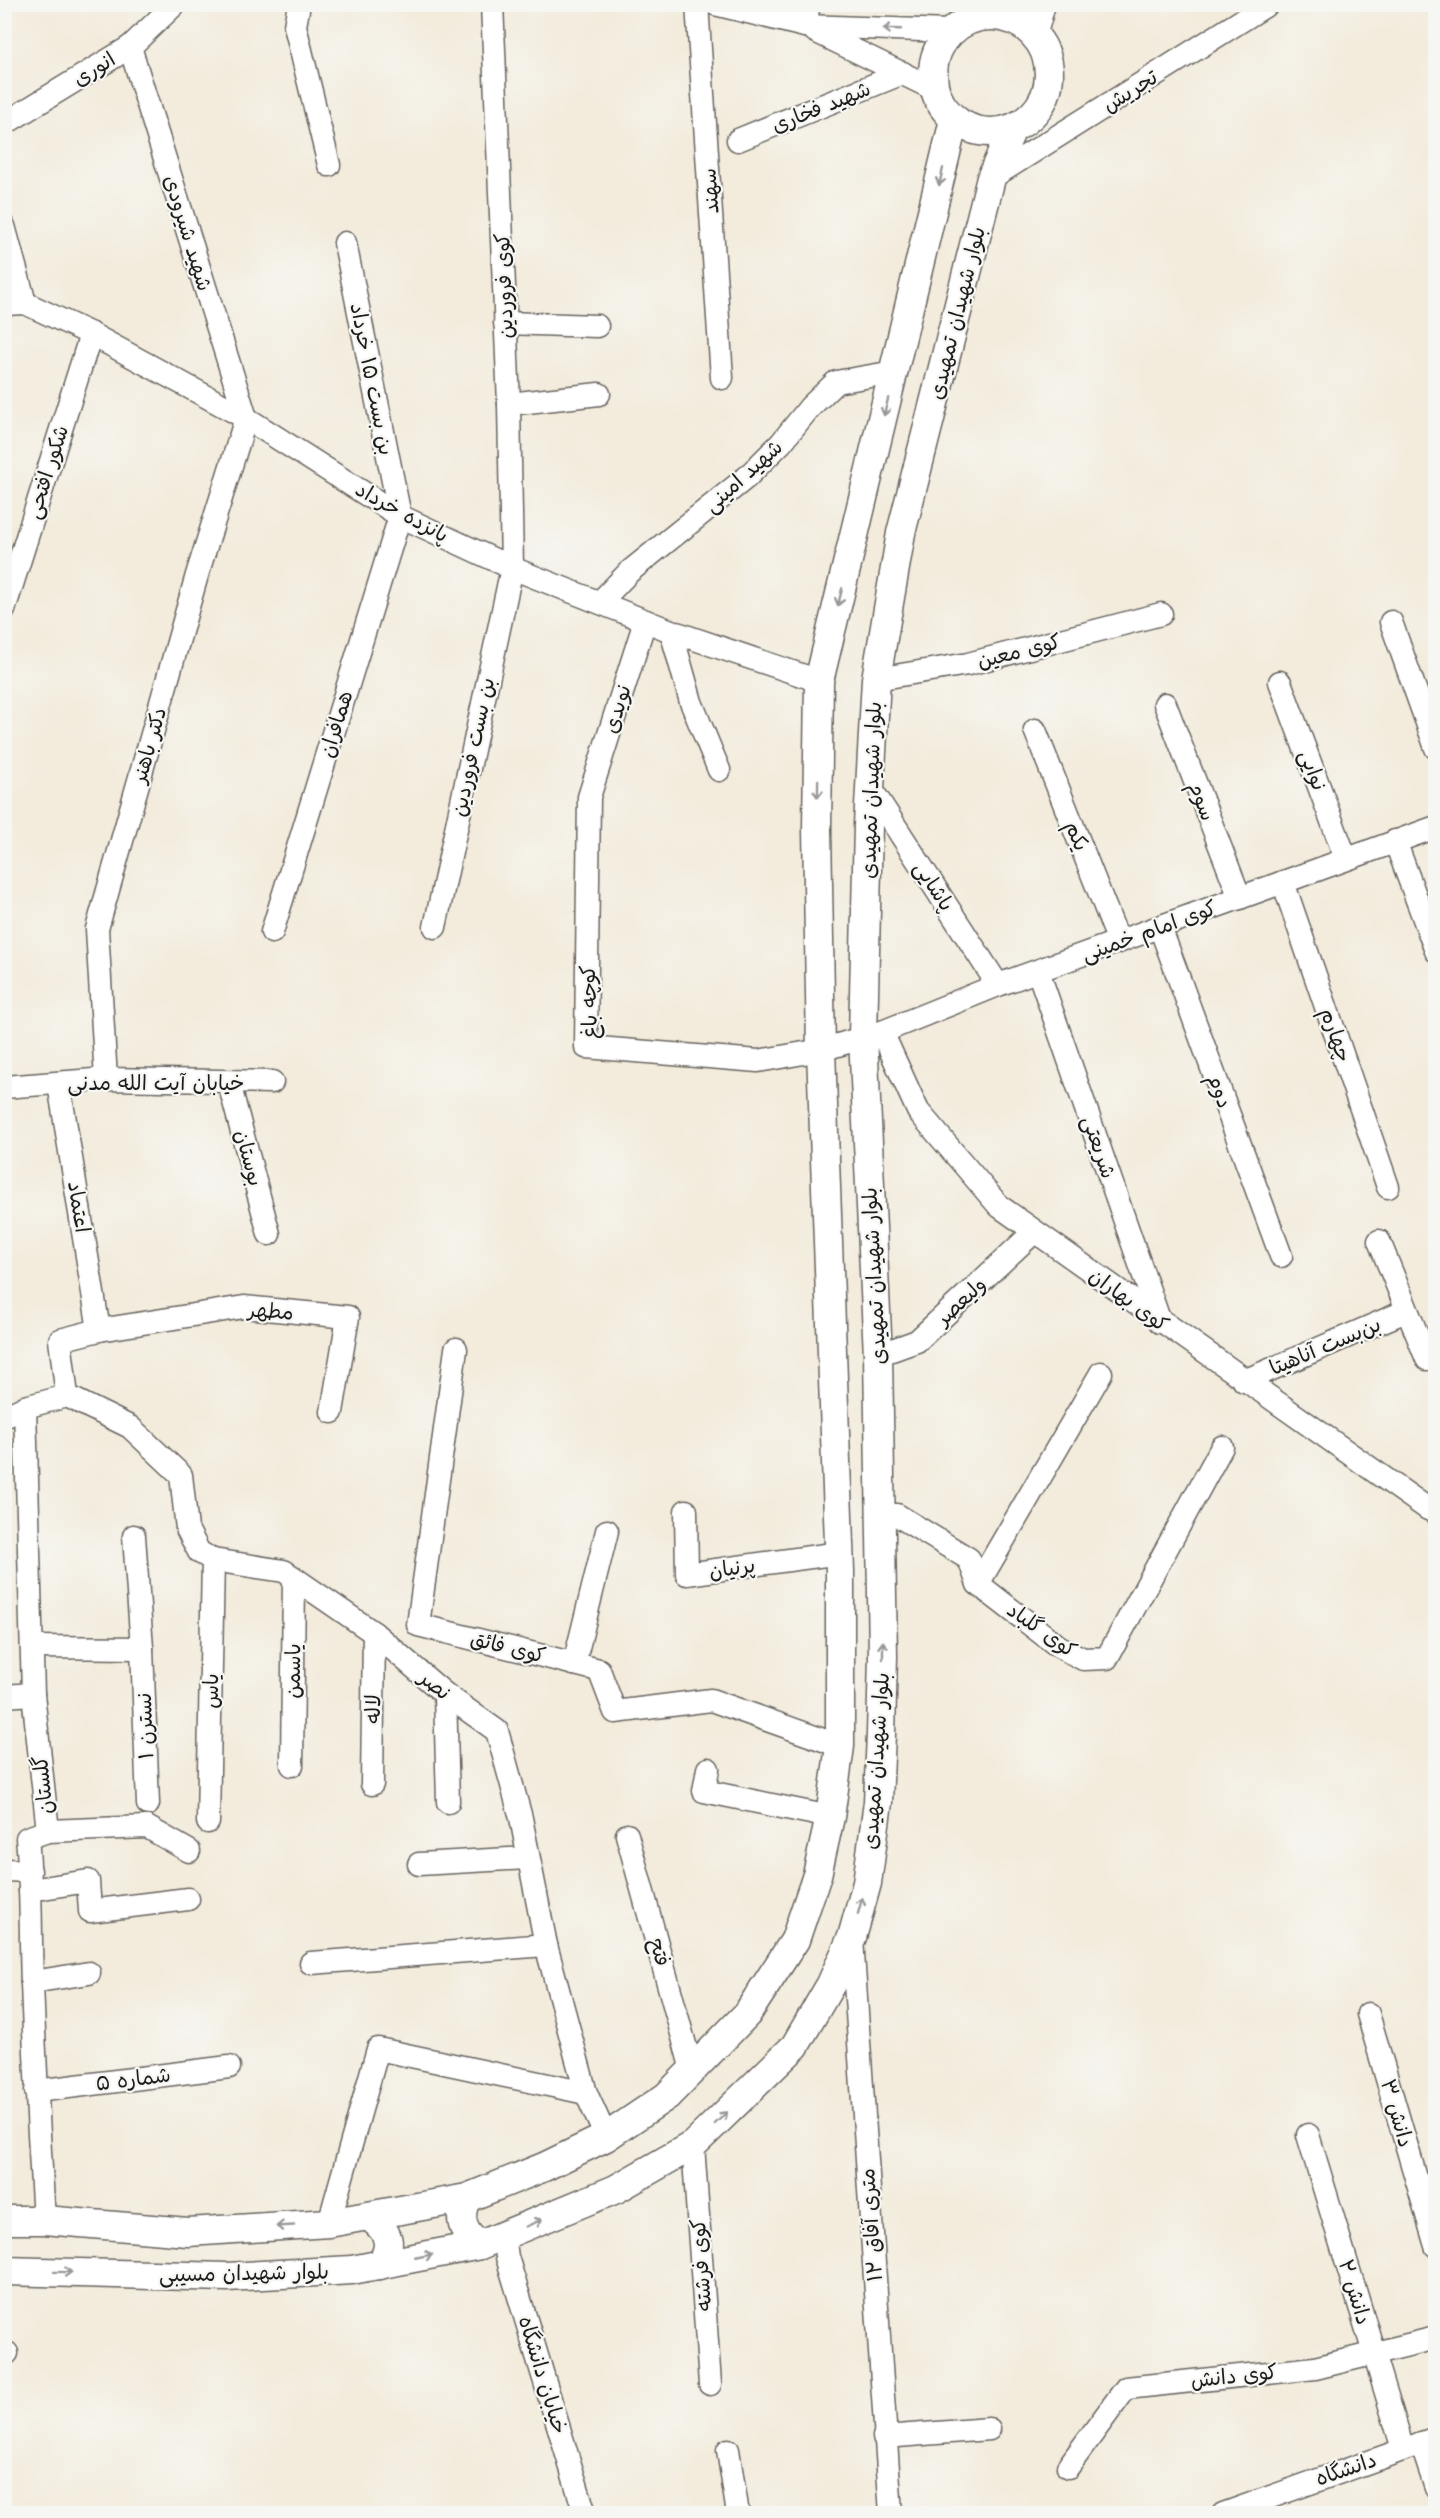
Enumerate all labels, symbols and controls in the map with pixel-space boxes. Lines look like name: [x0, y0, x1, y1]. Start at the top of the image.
one-way arrow: [882, 24, 902, 35]
street label: انوری: [68, 47, 120, 92]
street label: تجریش: [1098, 64, 1163, 117]
street label: شهید فخاری: [768, 76, 874, 138]
street label: سهند: [696, 167, 724, 215]
one-way arrow: [934, 167, 946, 186]
street label: شهید شیرودی: [159, 172, 217, 294]
street label: بلوار شهیدان تمهیدی: [924, 224, 991, 402]
street label: کوی فروردین: [490, 233, 519, 339]
street label: بن بست ۱۵ خرداد: [344, 301, 399, 457]
one-way arrow: [879, 397, 891, 416]
street label: شکور افتحی: [21, 422, 75, 522]
street label: شهید امینی: [699, 435, 788, 519]
street label: پانزده خرداد: [351, 477, 453, 548]
one-way arrow: [833, 587, 845, 606]
street label: کوی معین: [975, 629, 1064, 674]
street label: بن بست فروردین: [447, 675, 500, 819]
street label: نویدی: [598, 682, 637, 737]
street label: همافران: [314, 688, 358, 760]
street label: بلوار شهیدان تمهیدی: [856, 701, 887, 879]
street label: دکتر باهنر: [126, 705, 172, 788]
street label: نوایی: [1292, 746, 1332, 794]
street label: سوم: [1180, 778, 1220, 825]
one-way arrow: [812, 779, 824, 799]
street label: یکم: [1057, 818, 1094, 856]
street label: پاشایی: [907, 857, 959, 916]
street label: کوی امام خمینی: [1078, 895, 1221, 970]
street label: کوچه باغ: [576, 964, 605, 1040]
street label: چهارم: [1312, 1005, 1356, 1066]
street label: خیابان آیت الله مدنی: [68, 1071, 245, 1097]
street label: دوم: [1199, 1071, 1237, 1113]
street label: شریعتی: [1075, 1113, 1121, 1182]
street label: بوستان: [229, 1127, 268, 1189]
street label: اعتماد: [63, 1180, 95, 1234]
street label: بلوار شهیدان تمهیدی: [857, 1187, 892, 1365]
street label: کوی بهاران: [1084, 1263, 1173, 1338]
street label: ولیعصر: [930, 1272, 991, 1331]
street label: مطهر: [245, 1297, 295, 1325]
street label: بن‌بست آناهیتا: [1266, 1312, 1385, 1381]
street label: پرنیان: [707, 1553, 757, 1584]
street label: کوی گلباد: [1002, 1597, 1081, 1663]
street label: کوی فائق: [468, 1626, 548, 1669]
one-way arrow: [877, 1640, 889, 1660]
street label: یاسمن: [281, 1643, 305, 1699]
street label: نصر: [413, 1664, 456, 1705]
street label: بلوار شهیدان تمهیدی: [858, 1672, 895, 1850]
street label: یاس: [199, 1673, 223, 1709]
street label: نسترن ۱: [132, 1692, 158, 1760]
street label: لاله: [361, 1694, 385, 1724]
street label: گلستان: [28, 1755, 58, 1815]
one-way arrow: [855, 1897, 867, 1916]
street label: فتح: [643, 1935, 675, 1969]
street label: شماره ۵: [94, 2062, 172, 2096]
street label: دانش ۳: [1376, 2076, 1418, 2150]
one-way arrow: [713, 2110, 728, 2125]
street label: ۱۲ متری آفاق: [855, 2167, 887, 2283]
one-way arrow: [525, 2217, 543, 2228]
street label: کوی فرشته: [686, 2218, 717, 2312]
one-way arrow: [275, 2221, 295, 2232]
one-way arrow: [414, 2250, 434, 2261]
street label: دانش ۲: [1334, 2257, 1376, 2327]
street label: بلوار شهیدان مسیبی: [159, 2260, 329, 2288]
one-way arrow: [52, 2267, 72, 2278]
street label: خیابان دانشگاه: [513, 2313, 572, 2437]
street label: کوی دانش: [1189, 2360, 1279, 2393]
street label: دانشگاه: [1312, 2447, 1380, 2491]

